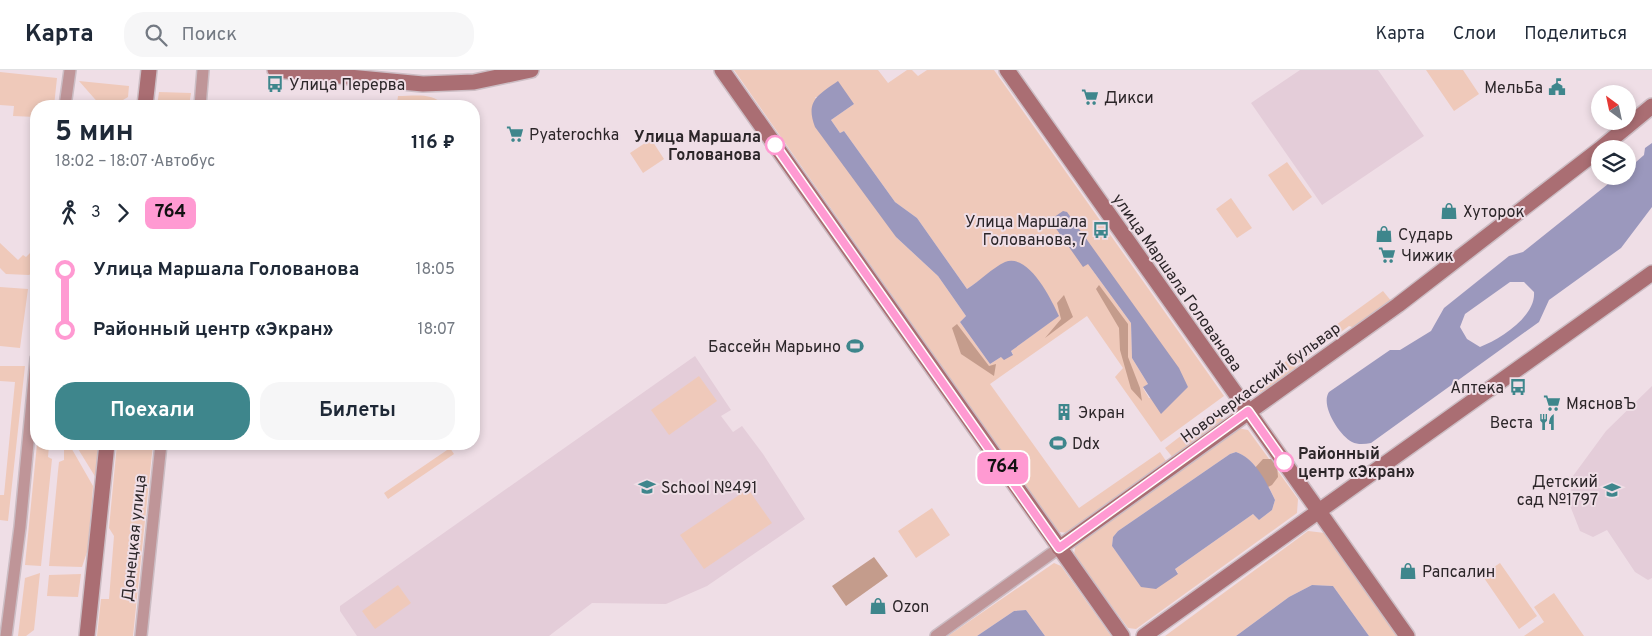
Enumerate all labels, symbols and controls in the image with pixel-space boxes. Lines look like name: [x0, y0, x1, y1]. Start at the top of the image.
search box: [124, 12, 474, 57]
text: Карта: [25, 20, 94, 50]
icon: search: [142, 21, 170, 49]
text: Поиск: [182, 23, 237, 47]
text: Карта: [1375, 23, 1425, 46]
text: Слои: [1453, 23, 1496, 46]
text: Поделиться: [1524, 23, 1627, 46]
bus stop icon: Улица Перерва: [265, 74, 285, 94]
place label: Улица Перерва: [289, 76, 405, 96]
public building icon: МельБа: [1547, 77, 1567, 97]
place label: МельБа: [1484, 79, 1543, 99]
north arrow: [1591, 85, 1636, 130]
map controls: [1591, 85, 1636, 185]
supermarket icon: Дикси: [1080, 87, 1100, 107]
place label: Дикси: [1104, 89, 1154, 109]
text: 5 мин: [55, 115, 134, 151]
supermarket icon: Pyaterochka: [505, 124, 525, 144]
place label: Pyaterochka: [529, 126, 619, 146]
place label: Улица Маршала Голованова: [634, 128, 761, 166]
text: 116 ₽: [411, 131, 455, 155]
marker: Улица Маршала Голованова: [765, 135, 785, 155]
button: layers: [1591, 140, 1636, 185]
text: 18:02 – 18:07 · Автобус: [55, 152, 215, 172]
street label: улица Маршала Голованова: [1107, 190, 1246, 376]
icon: walk: [55, 199, 83, 227]
icon: forward: [109, 199, 137, 227]
text: 764: [155, 201, 186, 224]
shop icon: Хуторок: [1439, 201, 1459, 221]
text: 3: [91, 203, 101, 223]
place label: Хуторок: [1463, 203, 1525, 223]
place label: Улица Маршала Голованова, 7: [965, 213, 1087, 251]
bus stop icon: Улица Маршала Голованова, 7: [1091, 220, 1111, 240]
shop icon: Сударь: [1374, 224, 1394, 244]
place label: Сударь: [1398, 226, 1453, 246]
supermarket icon: Чижик: [1377, 245, 1397, 265]
place label: Чижик: [1401, 247, 1454, 267]
text: Улица Маршала Голованова: [93, 258, 359, 282]
text: 18:05: [415, 260, 455, 280]
text: Районный центр «Экран»: [93, 318, 334, 342]
street label: Новочеркасский бульвар: [1177, 319, 1345, 448]
text: 18:07: [418, 320, 455, 340]
sports icon: Бассейн Марьино: [845, 336, 865, 356]
place label: Бассейн Марьино: [708, 338, 841, 358]
bus stop icon: Аптека: [1508, 377, 1528, 397]
place label: Аптека: [1450, 379, 1504, 399]
button: Поехали: [55, 382, 250, 440]
button: Билеты: [260, 382, 455, 440]
supermarket icon: МясновЪ: [1542, 393, 1562, 413]
place label: МясновЪ: [1566, 395, 1636, 415]
building icon: Экран: [1054, 402, 1074, 422]
place label: Экран: [1078, 404, 1125, 424]
restaurant icon: Веста: [1537, 412, 1557, 432]
place label: Веста: [1490, 414, 1533, 434]
sports icon: Ddx: [1048, 433, 1068, 453]
place label: Ddx: [1072, 435, 1100, 455]
place label: Районный центр «Экран»: [1298, 445, 1415, 483]
line badge: 764: [974, 452, 1032, 484]
marker: Районный центр «Экран»: [1274, 452, 1294, 472]
text: 764: [987, 456, 1019, 479]
place label: Детский сад №1797: [1517, 473, 1598, 511]
street label: Донецкая улица: [118, 474, 152, 603]
school or university icon: School №491: [637, 477, 657, 497]
place label: School №491: [661, 479, 757, 499]
school or university icon: Детский сад №1797: [1602, 480, 1622, 500]
shop icon: Рапсалин: [1398, 561, 1418, 581]
place label: Рапсалин: [1422, 563, 1495, 583]
shop icon: Ozon: [868, 596, 888, 616]
place label: Ozon: [892, 598, 929, 618]

